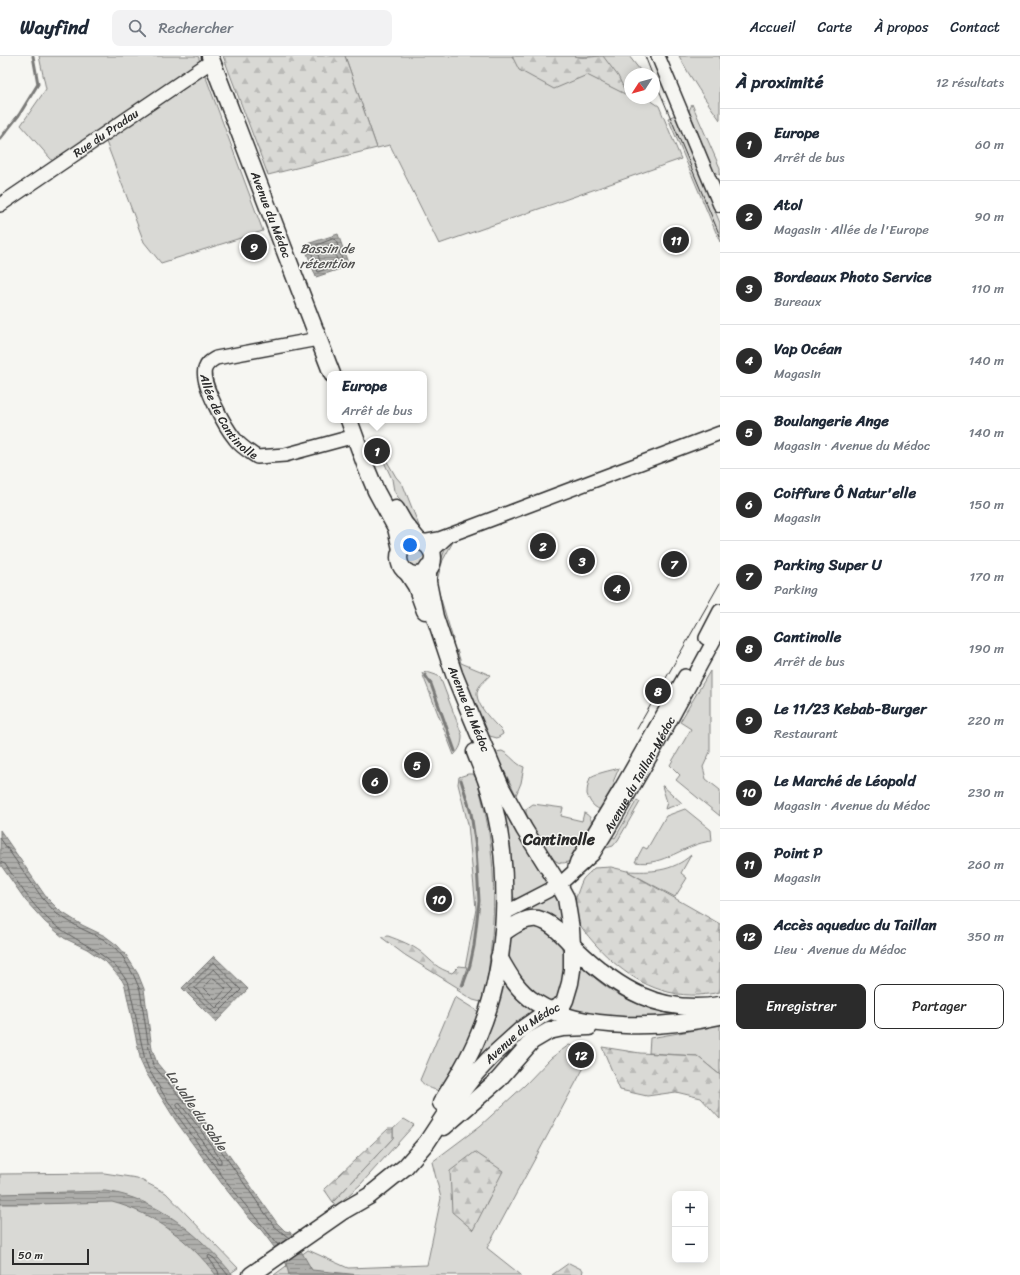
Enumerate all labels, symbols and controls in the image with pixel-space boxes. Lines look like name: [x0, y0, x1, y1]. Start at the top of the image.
search box: [112, 10, 392, 46]
text: Wayfind: [20, 11, 88, 44]
text: Rechercher: [158, 15, 233, 41]
text: Accueil: [750, 15, 796, 40]
text: Carte: [818, 15, 852, 40]
text: À propos: [874, 15, 928, 40]
text: Contact: [950, 15, 1000, 40]
icon: search: [126, 17, 148, 39]
text: À proximité: [736, 67, 823, 97]
north arrow: [624, 68, 660, 104]
text: 12 résultats: [936, 71, 1004, 94]
street label: Rue du Pradau: [68, 102, 144, 164]
text: Europe: [774, 120, 819, 146]
text: 1: [746, 133, 752, 156]
text: 60 m: [975, 133, 1004, 156]
text: Arrêt de bus: [774, 146, 845, 169]
street label: Avenue du Médoc: [244, 167, 298, 261]
text: Atol: [774, 192, 802, 218]
text: 2: [745, 205, 753, 228]
text: 90 m: [974, 205, 1004, 228]
text: Magasin · Allée de l'Europe: [774, 218, 929, 241]
pin: 11: [663, 225, 689, 255]
pin: 9: [241, 232, 267, 262]
water label: Bassin de rétention: [300, 237, 356, 275]
text: Bordeaux Photo Service: [774, 264, 932, 290]
text: 3: [745, 277, 753, 300]
text: 110 m: [971, 277, 1004, 300]
text: Bureaux: [774, 290, 821, 313]
text: Vap Océan: [774, 336, 842, 362]
text: 4: [745, 349, 753, 372]
text: 140 m: [969, 349, 1004, 372]
text: Magasin: [774, 362, 821, 385]
street label: Allée de Cantinolle: [193, 371, 263, 466]
popup: [327, 371, 427, 423]
text: Europe: [342, 373, 387, 399]
text: Arrêt de bus: [342, 399, 412, 422]
text: Boulangerie Ange: [774, 408, 889, 434]
text: 5: [745, 421, 753, 444]
text: 140 m: [969, 421, 1004, 444]
text: Magasin · Avenue du Médoc: [774, 434, 930, 457]
pin: 1: [364, 436, 390, 466]
text: Coiffure Ô Natur'elle: [774, 480, 916, 506]
text: 6: [745, 493, 753, 516]
text: 150 m: [969, 493, 1004, 516]
text: Magasin: [774, 506, 821, 529]
pin: 2: [530, 531, 556, 561]
your location: [400, 535, 420, 555]
pin: 3: [569, 546, 595, 576]
pin: 7: [661, 549, 687, 579]
text: Parking Super U: [774, 552, 882, 578]
text: 7: [745, 565, 753, 588]
text: 170 m: [969, 565, 1004, 588]
pin: 4: [604, 573, 630, 603]
text: Parking: [774, 578, 818, 601]
text: Cantinolle: [774, 624, 842, 650]
text: 8: [745, 637, 753, 660]
text: 190 m: [969, 637, 1004, 660]
text: Arrêt de bus: [774, 650, 845, 673]
street label: Avenue du Médoc: [441, 661, 496, 756]
pin: 8: [645, 676, 671, 706]
text: Le 11/23 Kebab-Burger: [774, 696, 926, 722]
text: 9: [745, 709, 753, 732]
text: 220 m: [967, 709, 1004, 732]
street label: Avenue du Taillan-Médoc: [597, 712, 682, 838]
text: Restaurant: [774, 722, 838, 745]
pin: 5: [404, 750, 430, 780]
pin: 6: [362, 766, 388, 796]
text: Le Marché de Léopold: [774, 768, 915, 794]
text: 10: [742, 781, 756, 804]
text: 230 m: [968, 781, 1004, 804]
text: Magasin · Avenue du Médoc: [774, 794, 930, 817]
district label: Cantinolle: [522, 825, 596, 854]
text: Point P: [774, 840, 822, 866]
text: 11: [743, 853, 755, 876]
text: 260 m: [968, 853, 1004, 876]
text: Magasin: [774, 866, 821, 889]
pin: 10: [426, 884, 452, 914]
text: Accès aqueduc du Taillan: [774, 912, 937, 938]
text: 12: [742, 925, 756, 948]
text: 350 m: [967, 925, 1004, 948]
text: Lieu · Avenue du Médoc: [774, 938, 907, 961]
button: Enregistrer: [736, 984, 866, 1029]
button: Partager: [874, 984, 1004, 1029]
street label: Avenue du Médoc: [478, 996, 564, 1070]
pin: 12: [568, 1040, 594, 1070]
water label: La Jalle du Sable: [160, 1065, 234, 1157]
map controls: [672, 1191, 708, 1263]
button: +: [672, 1191, 708, 1227]
button: −: [672, 1227, 708, 1263]
text: 50 m: [18, 1246, 43, 1265]
scale bar: [12, 1247, 89, 1266]

